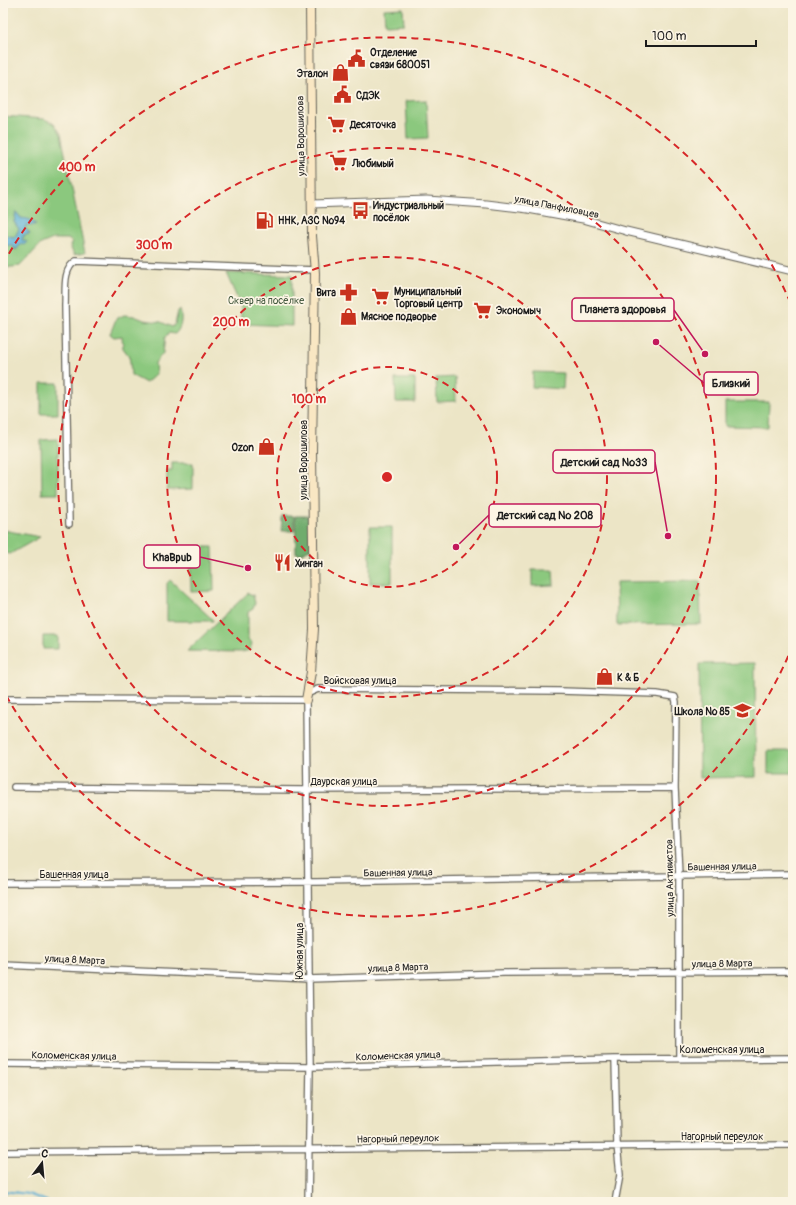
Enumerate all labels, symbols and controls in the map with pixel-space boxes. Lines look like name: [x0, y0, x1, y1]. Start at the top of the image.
scale bar: [646, 22, 756, 48]
text: 100 m: [652, 29, 687, 44]
place label: Отделение связи 680051: [369, 47, 430, 71]
public building icon: Отделение связи 680051: [347, 48, 367, 68]
shop icon: Эталон: [331, 63, 351, 83]
place label: Эталон: [297, 68, 328, 80]
public building icon: СДЭК: [333, 85, 353, 105]
place label: СДЭК: [356, 90, 380, 102]
street label: улица Ворошилова: [294, 96, 308, 177]
supermarket icon: Десяточка: [327, 114, 347, 134]
place label: Десяточка: [349, 119, 396, 131]
supermarket icon: Любимый: [329, 153, 349, 173]
place label: Любимый: [351, 158, 394, 170]
text: 400 m: [58, 160, 96, 175]
street label: улица Панфиловцев: [513, 193, 600, 221]
place label: Индустриальный посёлок: [373, 200, 444, 224]
bus stop icon: Индустриальный посёлок: [350, 201, 370, 221]
fuel station icon: ННК, АЗС №94: [255, 210, 275, 230]
place label: ННК, АЗС №94: [278, 215, 345, 227]
text: 300 m: [136, 238, 173, 253]
pharmacy icon: Вита: [339, 282, 359, 302]
place label: Муниципальный Торговый центр: [393, 286, 463, 310]
place label: Вита: [316, 287, 336, 299]
supermarket icon: Муниципальный Торговый центр: [371, 287, 391, 307]
park label: Сквер на посёлке: [228, 295, 304, 307]
callout: Планета здоровья: [572, 298, 674, 321]
supermarket icon: Экономыч: [473, 300, 493, 320]
text: Планета здоровья: [580, 303, 666, 316]
place label: Экономыч: [496, 305, 541, 317]
shop icon: Мясное подворье: [338, 306, 358, 326]
place label: Мясное подворье: [361, 311, 438, 323]
text: 200 m: [213, 315, 250, 330]
callout: Близкий: [704, 372, 758, 395]
text: Близкий: [712, 377, 750, 390]
text: 100 m: [292, 392, 327, 407]
street label: улица Ворошилова: [298, 420, 310, 501]
shop icon: Ozon: [257, 437, 277, 457]
place label: Ozon: [232, 442, 254, 454]
callout: Детский сад №33: [553, 450, 655, 473]
text: Детский сад №33: [560, 456, 647, 469]
centre of rings: [380, 470, 394, 484]
callout: Детский сад № 208: [489, 504, 601, 527]
text: Детский сад № 208: [496, 509, 593, 522]
callout: KhaBpub: [144, 545, 200, 568]
text: KhaBpub: [152, 551, 192, 564]
restaurant icon: Хинган: [272, 553, 292, 573]
place label: Хинган: [295, 558, 323, 570]
shop icon: К & Б: [594, 667, 614, 687]
place label: К & Б: [617, 672, 639, 684]
street label: Войсковая улица: [324, 675, 397, 687]
school or university icon: Школа № 85: [733, 701, 753, 721]
place label: Школа № 85: [673, 706, 731, 718]
street label: Даурская улица: [310, 776, 377, 788]
street label: улица Активистов: [663, 839, 677, 918]
street label: Башенная улица: [687, 860, 757, 874]
street label: Башенная улица: [363, 866, 433, 880]
street label: Башенная улица: [39, 869, 109, 881]
street label: Южная улица: [294, 922, 306, 979]
street label: улица 8 Марта: [43, 952, 106, 968]
street label: улица 8 Марта: [691, 957, 753, 971]
street label: улица 8 Марта: [367, 961, 429, 975]
street label: Коломенская улица: [680, 1044, 765, 1056]
street label: Коломенская улица: [31, 1049, 117, 1063]
street label: Коломенская улица: [355, 1049, 441, 1063]
street label: Нагорный переулок: [681, 1131, 763, 1143]
street label: Нагорный переулок: [357, 1132, 439, 1146]
north arrow: [22, 1143, 62, 1183]
text: С: [40, 1147, 50, 1161]

